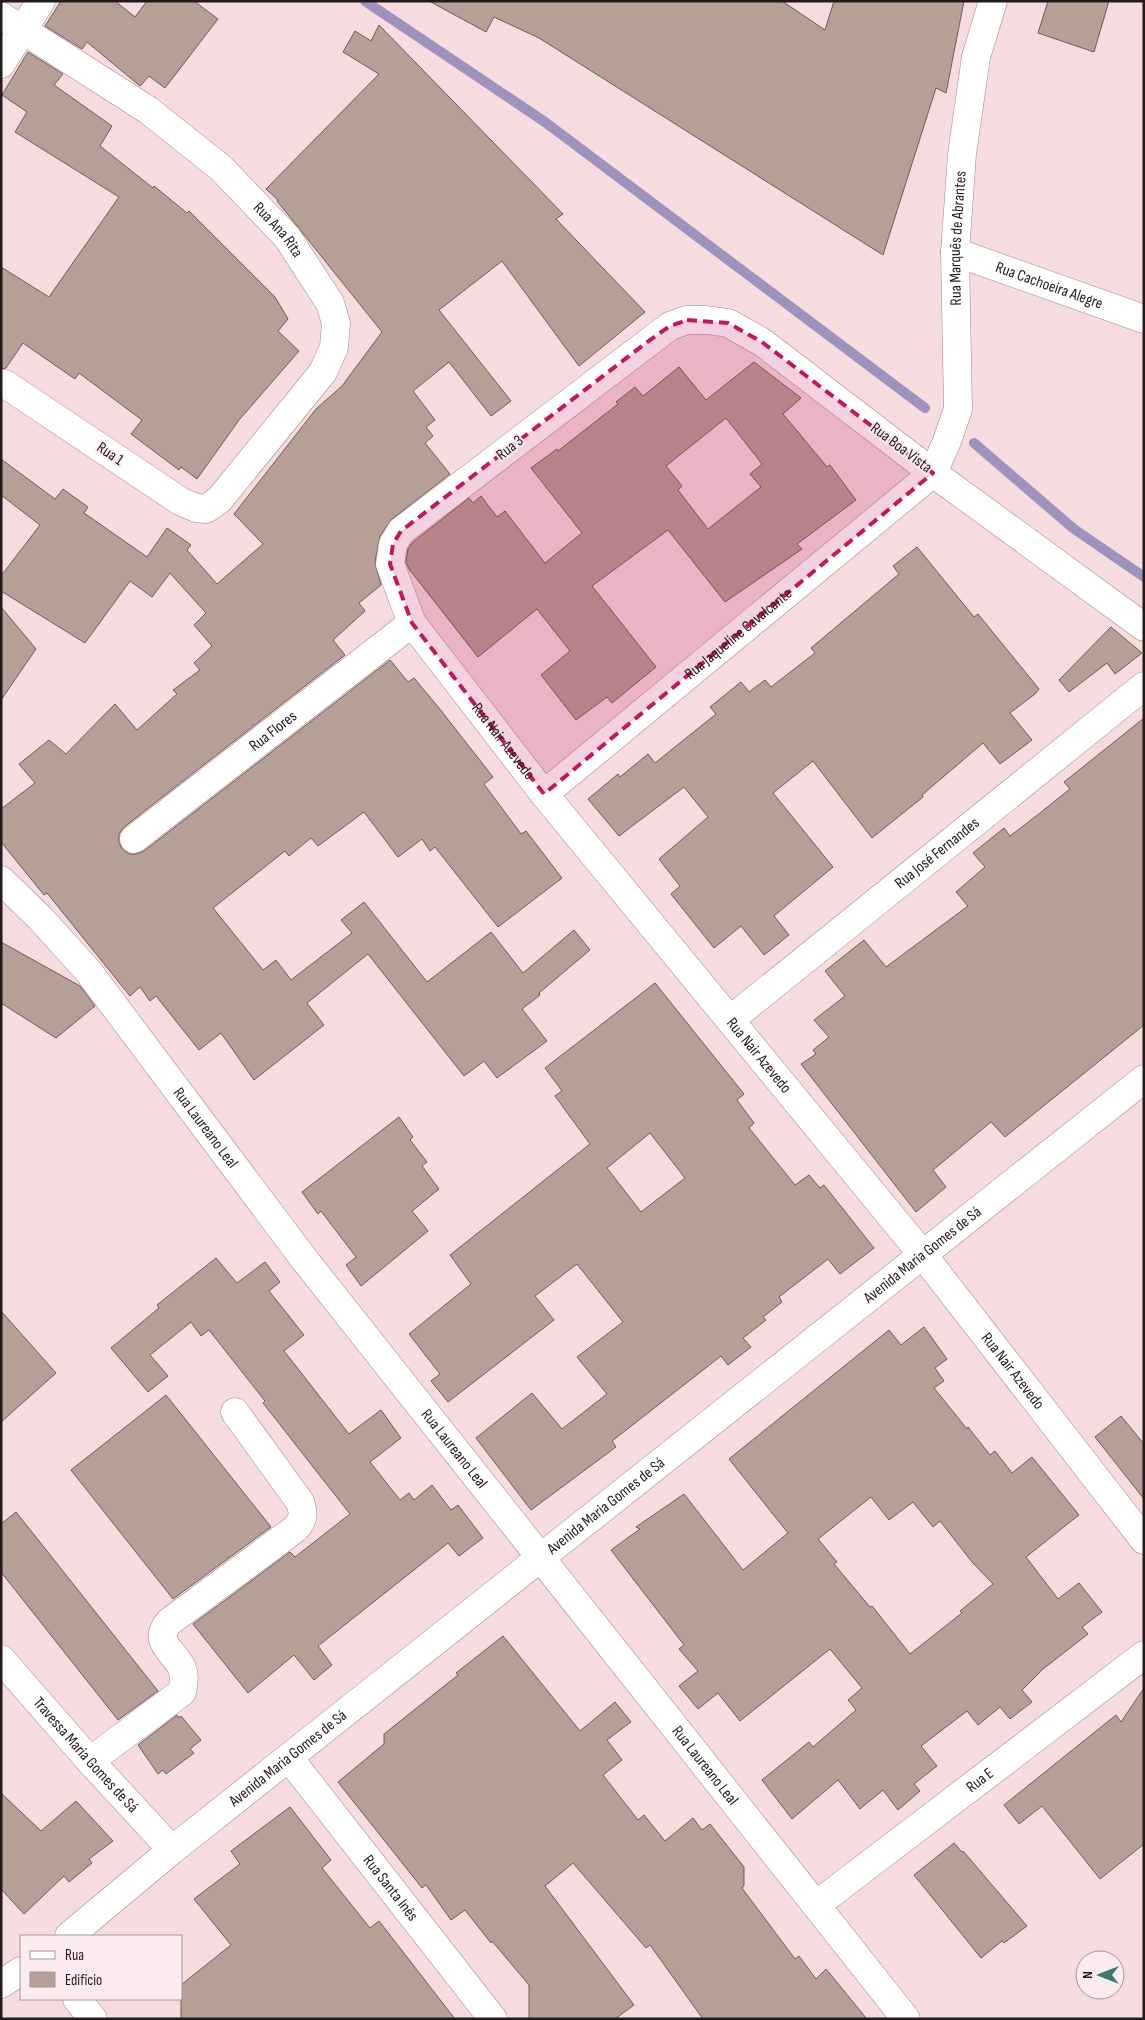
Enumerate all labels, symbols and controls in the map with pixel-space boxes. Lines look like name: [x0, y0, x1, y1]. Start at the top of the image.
street label: Rua Marquês de Abrantes: [945, 170, 970, 306]
street label: Rua Ana Rita: [249, 198, 307, 261]
street label: Rua Cachoeira Alegre: [993, 258, 1105, 313]
street label: Rua Boa Vista: [866, 419, 936, 477]
street label: Rua 3: [493, 431, 527, 465]
street label: Rua 1: [93, 438, 127, 470]
street label: Rua Jaqueline Cavalcante: [681, 584, 796, 683]
street label: Rua Nair Azevedo: [468, 699, 539, 784]
street label: Rua Flores: [245, 706, 301, 755]
street label: Rua José Fernandes: [891, 813, 983, 893]
street label: Rua Nair Azevedo: [722, 1014, 796, 1097]
street label: Rua Laureano Leal: [169, 1084, 242, 1172]
street label: Avenida Maria Gomes de Sá: [859, 1202, 985, 1308]
street label: Rua Nair Azevedo: [977, 1329, 1049, 1413]
street label: Rua Laureano Leal: [417, 1405, 492, 1492]
street label: Avenida Maria Gomes de Sá: [542, 1453, 669, 1559]
street label: Travessa Maria Gomes de Sá: [29, 1693, 142, 1817]
street label: Avenida Maria Gomes de Sá: [224, 1706, 350, 1811]
street label: Rua Laureano Leal: [668, 1722, 742, 1809]
street label: Rua E: [962, 1764, 997, 1797]
street label: Rua Santa Inês: [359, 1851, 422, 1925]
legend: [20, 1935, 182, 2000]
text: Rua: [65, 1946, 84, 1965]
north arrow: [1075, 1950, 1125, 2000]
text: Edifício: [65, 1971, 102, 1990]
text: N: [1079, 1971, 1096, 1979]

